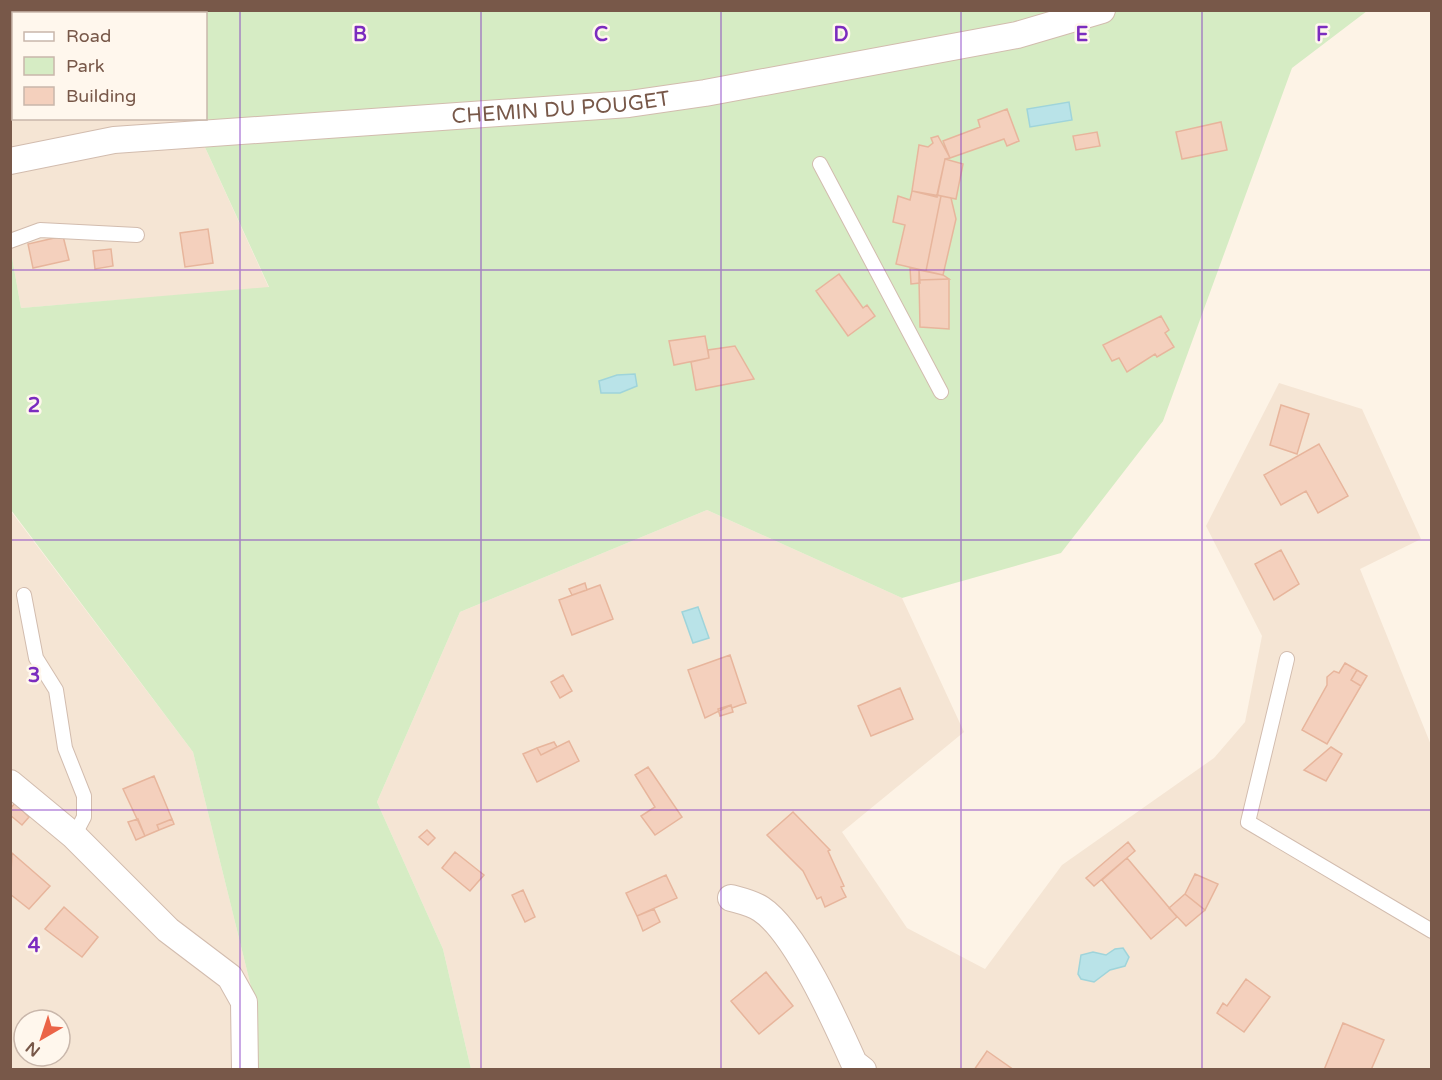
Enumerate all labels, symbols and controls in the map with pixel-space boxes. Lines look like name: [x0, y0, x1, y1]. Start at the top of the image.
legend: [12, 12, 207, 120]
text: B: [353, 23, 367, 47]
text: C: [594, 23, 608, 47]
text: D: [833, 23, 849, 47]
text: E: [1076, 23, 1089, 47]
text: F: [1316, 23, 1328, 47]
text: Road: [66, 25, 111, 47]
text: Park: [66, 55, 105, 77]
text: Building: [66, 85, 136, 107]
street label: CHEMIN DU POUGET: [451, 86, 672, 129]
text: 2: [28, 394, 40, 418]
text: 3: [28, 664, 40, 688]
text: 4: [28, 934, 41, 958]
north arrow: [12, 1008, 72, 1068]
text: N: [22, 1037, 44, 1061]

